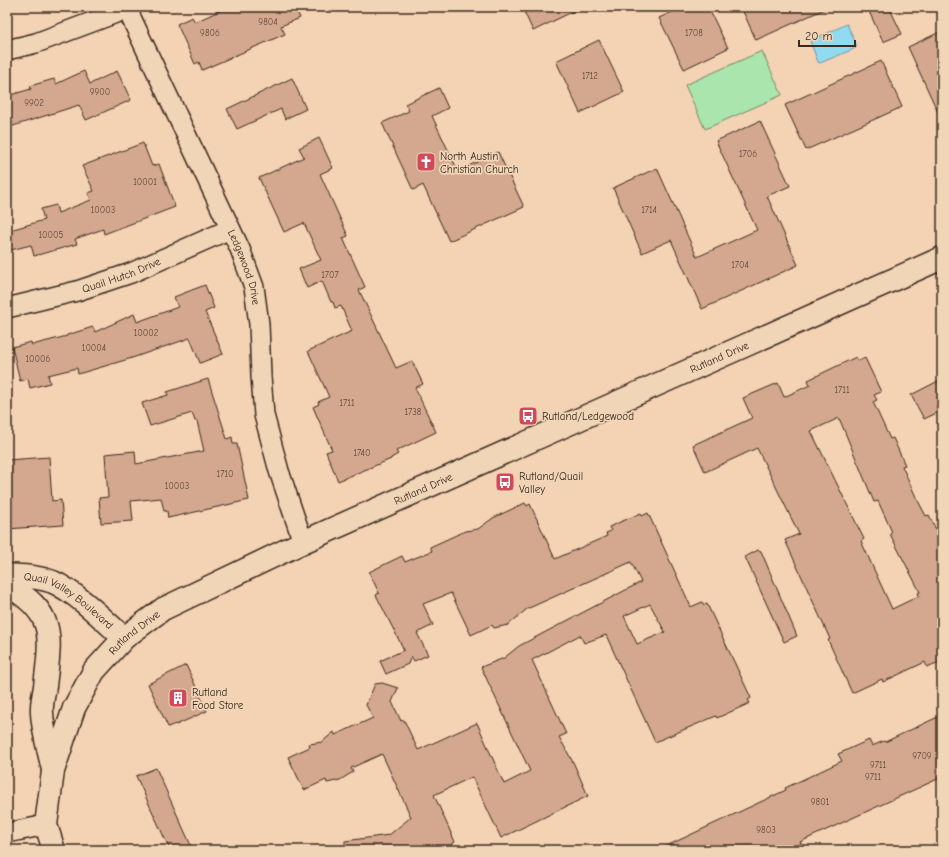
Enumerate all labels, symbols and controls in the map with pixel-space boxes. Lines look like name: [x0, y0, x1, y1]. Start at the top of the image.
house number: 9804: [258, 17, 278, 27]
scale bar: [799, 22, 855, 48]
house number: 9806: [200, 28, 220, 38]
house number: 1708: [685, 28, 703, 38]
text: 20 m: [805, 29, 833, 43]
house number: 1712: [582, 71, 598, 81]
house number: 9900: [90, 87, 110, 97]
house number: 9902: [24, 98, 44, 108]
house number: 1706: [739, 149, 757, 159]
place label: North Austin Christian Church: [440, 150, 519, 176]
church icon: North Austin Christian Church: [415, 151, 437, 173]
house number: 10001: [133, 177, 157, 187]
house number: 10003: [91, 205, 115, 215]
house number: 1714: [641, 205, 657, 215]
street label: Ledgewood Drive: [225, 227, 263, 306]
house number: 10005: [39, 230, 64, 240]
street label: Quail Hutch Drive: [80, 254, 163, 295]
house number: 1704: [731, 260, 749, 270]
house number: 1707: [321, 270, 340, 280]
house number: 10002: [134, 328, 159, 338]
street label: Rutland Drive: [688, 338, 751, 376]
house number: 10004: [82, 343, 106, 353]
house number: 10006: [26, 354, 51, 364]
house number: 1711: [835, 385, 850, 395]
house number: 1711: [340, 398, 355, 408]
bus stop icon: Rutland/Ledgewood: [517, 405, 539, 427]
house number: 1738: [404, 407, 422, 417]
place label: Rutland/Ledgewood: [542, 410, 634, 423]
house number: 1740: [354, 448, 370, 458]
house number: 1710: [217, 469, 233, 479]
street label: Rutland Drive: [392, 470, 455, 507]
place label: Rutland/Quail Valley: [519, 470, 583, 496]
bus stop icon: Rutland/Quail Valley: [494, 471, 516, 493]
house number: 10003: [165, 481, 189, 491]
street label: Quail Valley Boulevard: [23, 570, 116, 632]
street label: Rutland Drive: [106, 607, 162, 657]
place label: Rutland Food Store: [192, 686, 244, 712]
building icon: Rutland Food Store: [167, 687, 189, 709]
house number: 9709: [912, 751, 932, 761]
house number: 9711: [870, 760, 887, 770]
house number: 9711: [865, 772, 882, 782]
house number: 9801: [811, 797, 830, 807]
house number: 9803: [756, 825, 776, 835]

